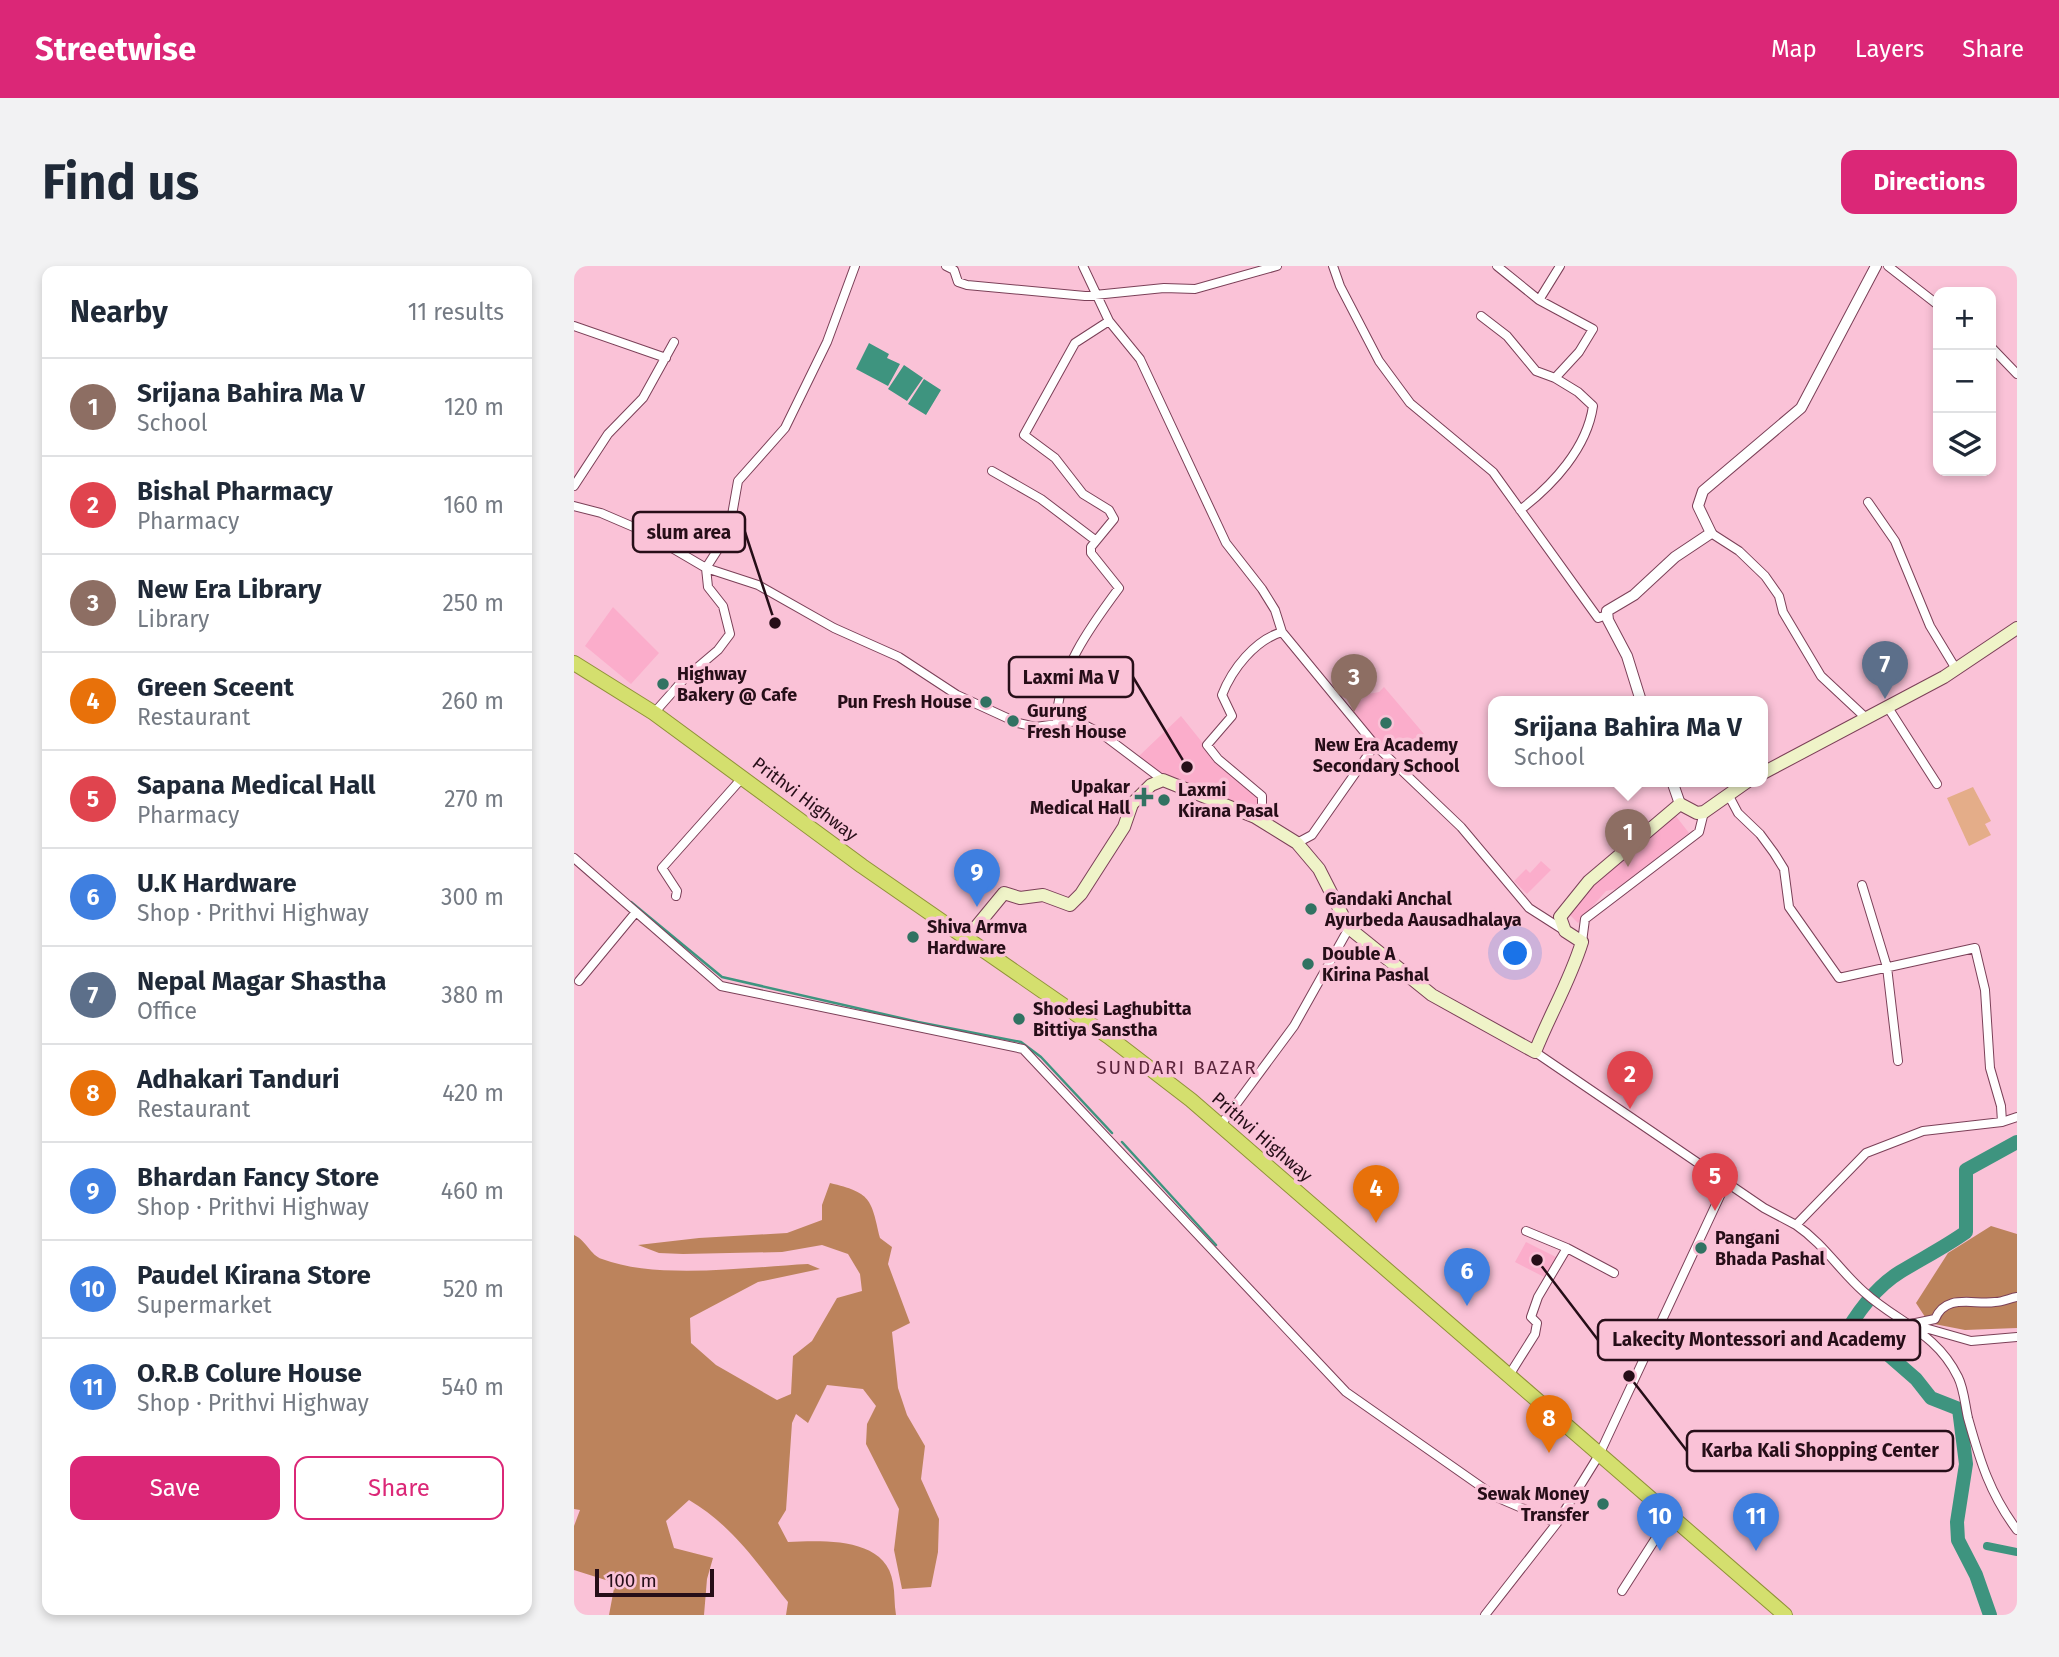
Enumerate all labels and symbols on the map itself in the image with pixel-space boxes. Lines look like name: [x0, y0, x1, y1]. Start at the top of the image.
callout: slum area: [633, 512, 745, 552]
text: slum area: [647, 521, 731, 544]
pin: 7: [1862, 641, 1908, 699]
pin: 3: [1331, 654, 1377, 712]
callout: Laxmi Ma V: [1009, 657, 1133, 697]
place label: Highway Bakery @ Cafe: [677, 663, 797, 706]
text: Laxmi Ma V: [1023, 666, 1120, 689]
marker: Highway Bakery @ Cafe: [655, 676, 671, 692]
place label: Pun Fresh House: [837, 691, 972, 713]
marker: Pun Fresh House: [978, 694, 994, 710]
place label: Gurung Fresh House: [1027, 700, 1127, 743]
marker: Gurung Fresh House: [1005, 713, 1021, 729]
marker: New Era Academy Secondary School: [1378, 715, 1394, 731]
place label: New Era Academy Secondary School: [1313, 734, 1460, 777]
street label: Prithvi Highway: [748, 752, 862, 846]
place label: Upakar Medical Hall: [1030, 776, 1131, 819]
place label: Laxmi Kirana Pasal: [1178, 779, 1279, 822]
marker: Upakar Medical Hall: [1136, 789, 1152, 805]
marker: Laxmi Kirana Pasal: [1156, 792, 1172, 808]
pin: 1: [1605, 809, 1651, 867]
pin: 9: [954, 849, 1000, 907]
place label: Gandaki Anchal Ayurbeda Aausadhalaya: [1324, 888, 1522, 931]
marker: Gandaki Anchal Ayurbeda Aausadhalaya: [1303, 901, 1319, 917]
place label: Shiva Armva Hardware: [927, 916, 1028, 959]
marker: Shiva Armva Hardware: [905, 929, 921, 945]
your location: [1498, 936, 1532, 970]
place label: Double A Kirina Pashal: [1322, 943, 1430, 986]
marker: Double A Kirina Pashal: [1300, 956, 1316, 972]
place label: Shodesi Laghubitta Bittiya Sanstha: [1033, 998, 1192, 1041]
marker: Shodesi Laghubitta Bittiya Sanstha: [1011, 1011, 1027, 1027]
pin: 2: [1607, 1051, 1653, 1109]
district label: SUNDARI BAZAR: [1096, 1056, 1258, 1079]
street label: Prithvi Highway: [1207, 1087, 1317, 1187]
pin: 5: [1692, 1153, 1738, 1211]
pin: 4: [1353, 1165, 1399, 1223]
place label: Pangani Bhada Pashal: [1715, 1227, 1826, 1270]
marker: Pangani Bhada Pashal: [1693, 1240, 1709, 1256]
pin: 6: [1444, 1248, 1490, 1306]
callout: Lakecity Montessori and Academy: [1598, 1320, 1920, 1360]
text: Lakecity Montessori and Academy: [1612, 1328, 1906, 1351]
pin: 8: [1526, 1395, 1572, 1453]
callout: Karba Kali Shopping Center: [1687, 1431, 1953, 1471]
text: Karba Kali Shopping Center: [1701, 1439, 1939, 1462]
place label: Sewak Money Transfer: [1477, 1483, 1590, 1526]
pin: 10: [1637, 1493, 1683, 1551]
pin: 11: [1733, 1493, 1779, 1551]
marker: Sewak Money Transfer: [1595, 1496, 1611, 1512]
scale bar: [595, 1566, 714, 1598]

